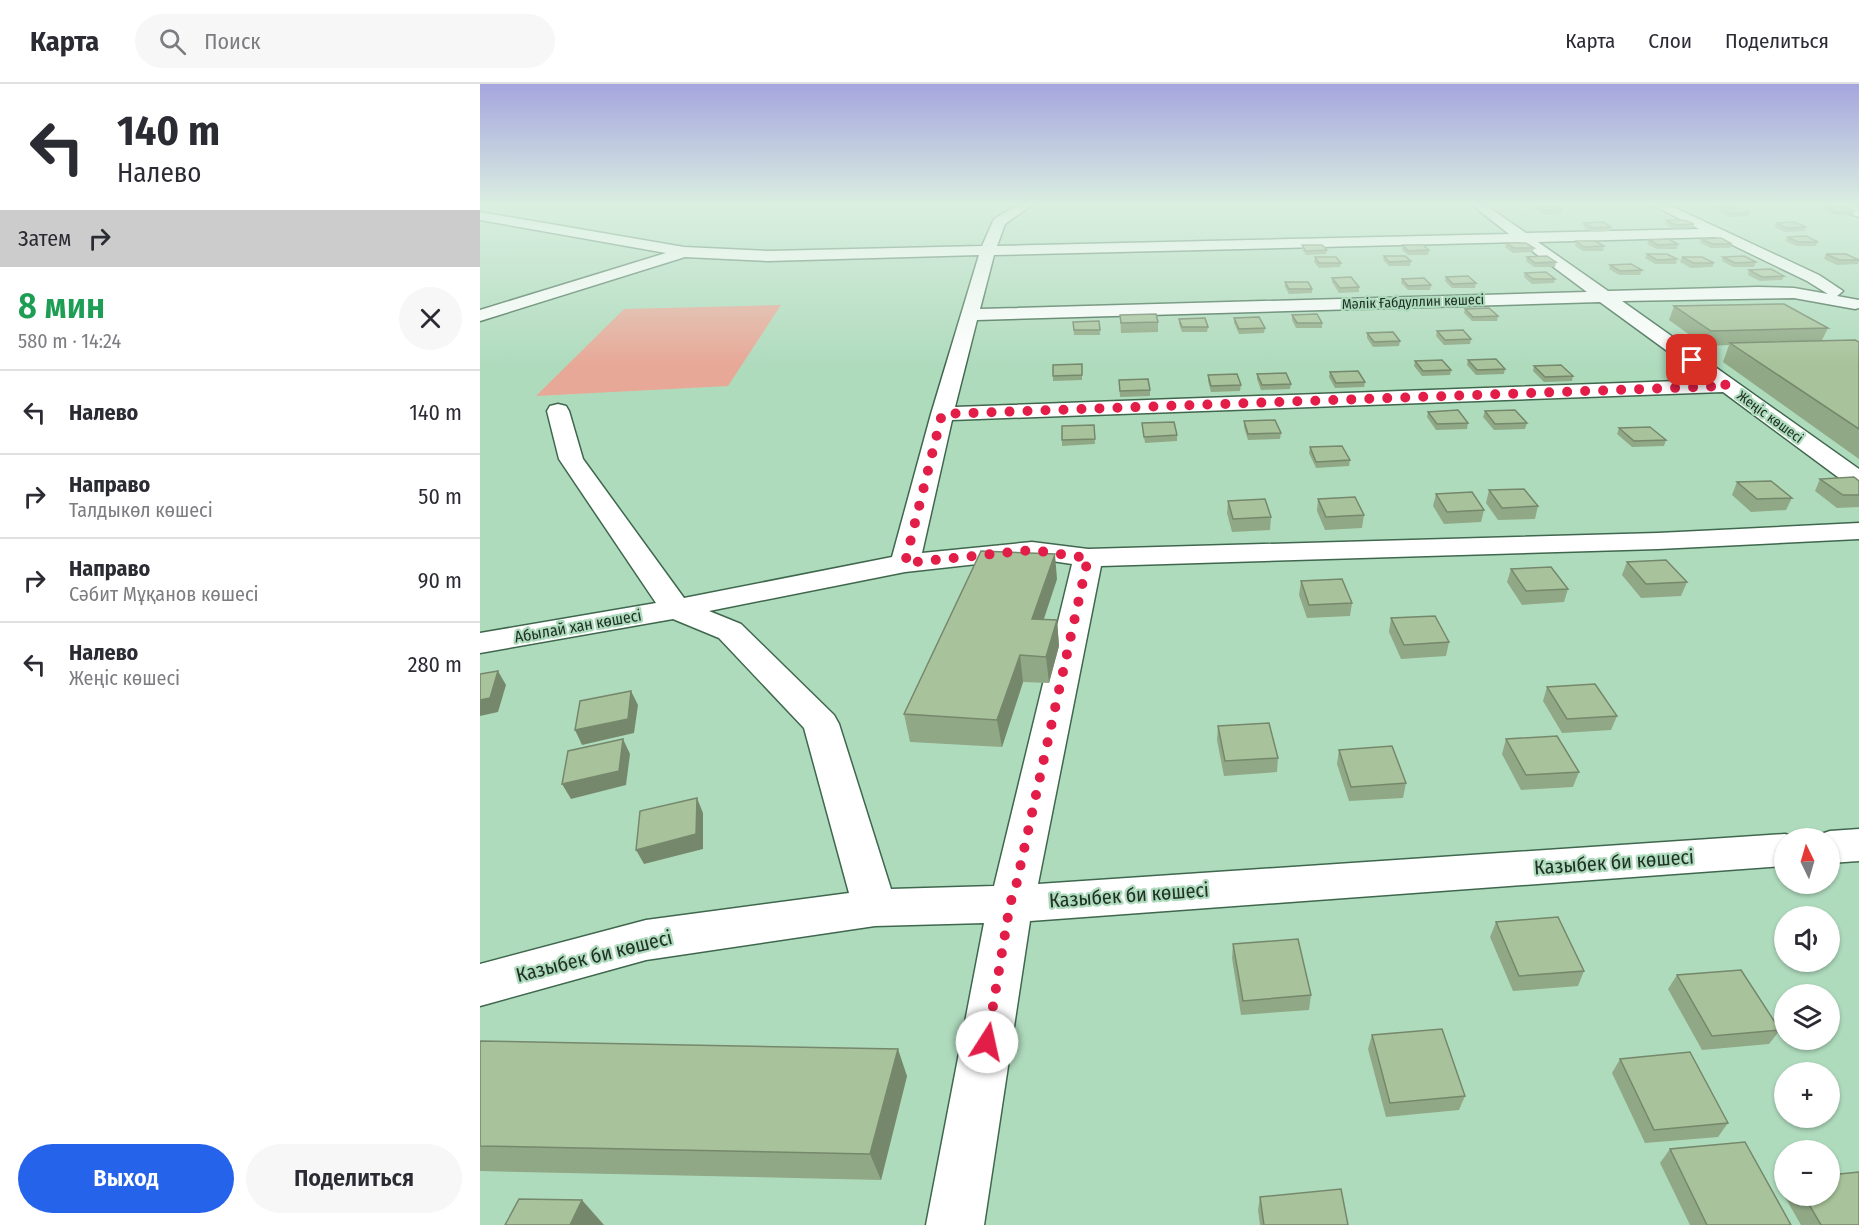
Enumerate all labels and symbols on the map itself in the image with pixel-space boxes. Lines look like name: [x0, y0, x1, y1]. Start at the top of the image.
street label: Мәлік Ғабдуллин көшесі: [1341, 291, 1485, 313]
pin: [1666, 334, 1717, 385]
street label: Жеңіс көшесі: [1734, 387, 1806, 447]
street label: Абылай хан көшесі: [513, 605, 643, 647]
north arrow: [1774, 828, 1840, 894]
street label: Казыбек би көшесі: [1533, 844, 1695, 880]
street label: Казыбек би көшесі: [1048, 877, 1210, 913]
street label: Казыбек би көшесі: [513, 925, 675, 987]
position arrow: [955, 1010, 1019, 1074]

